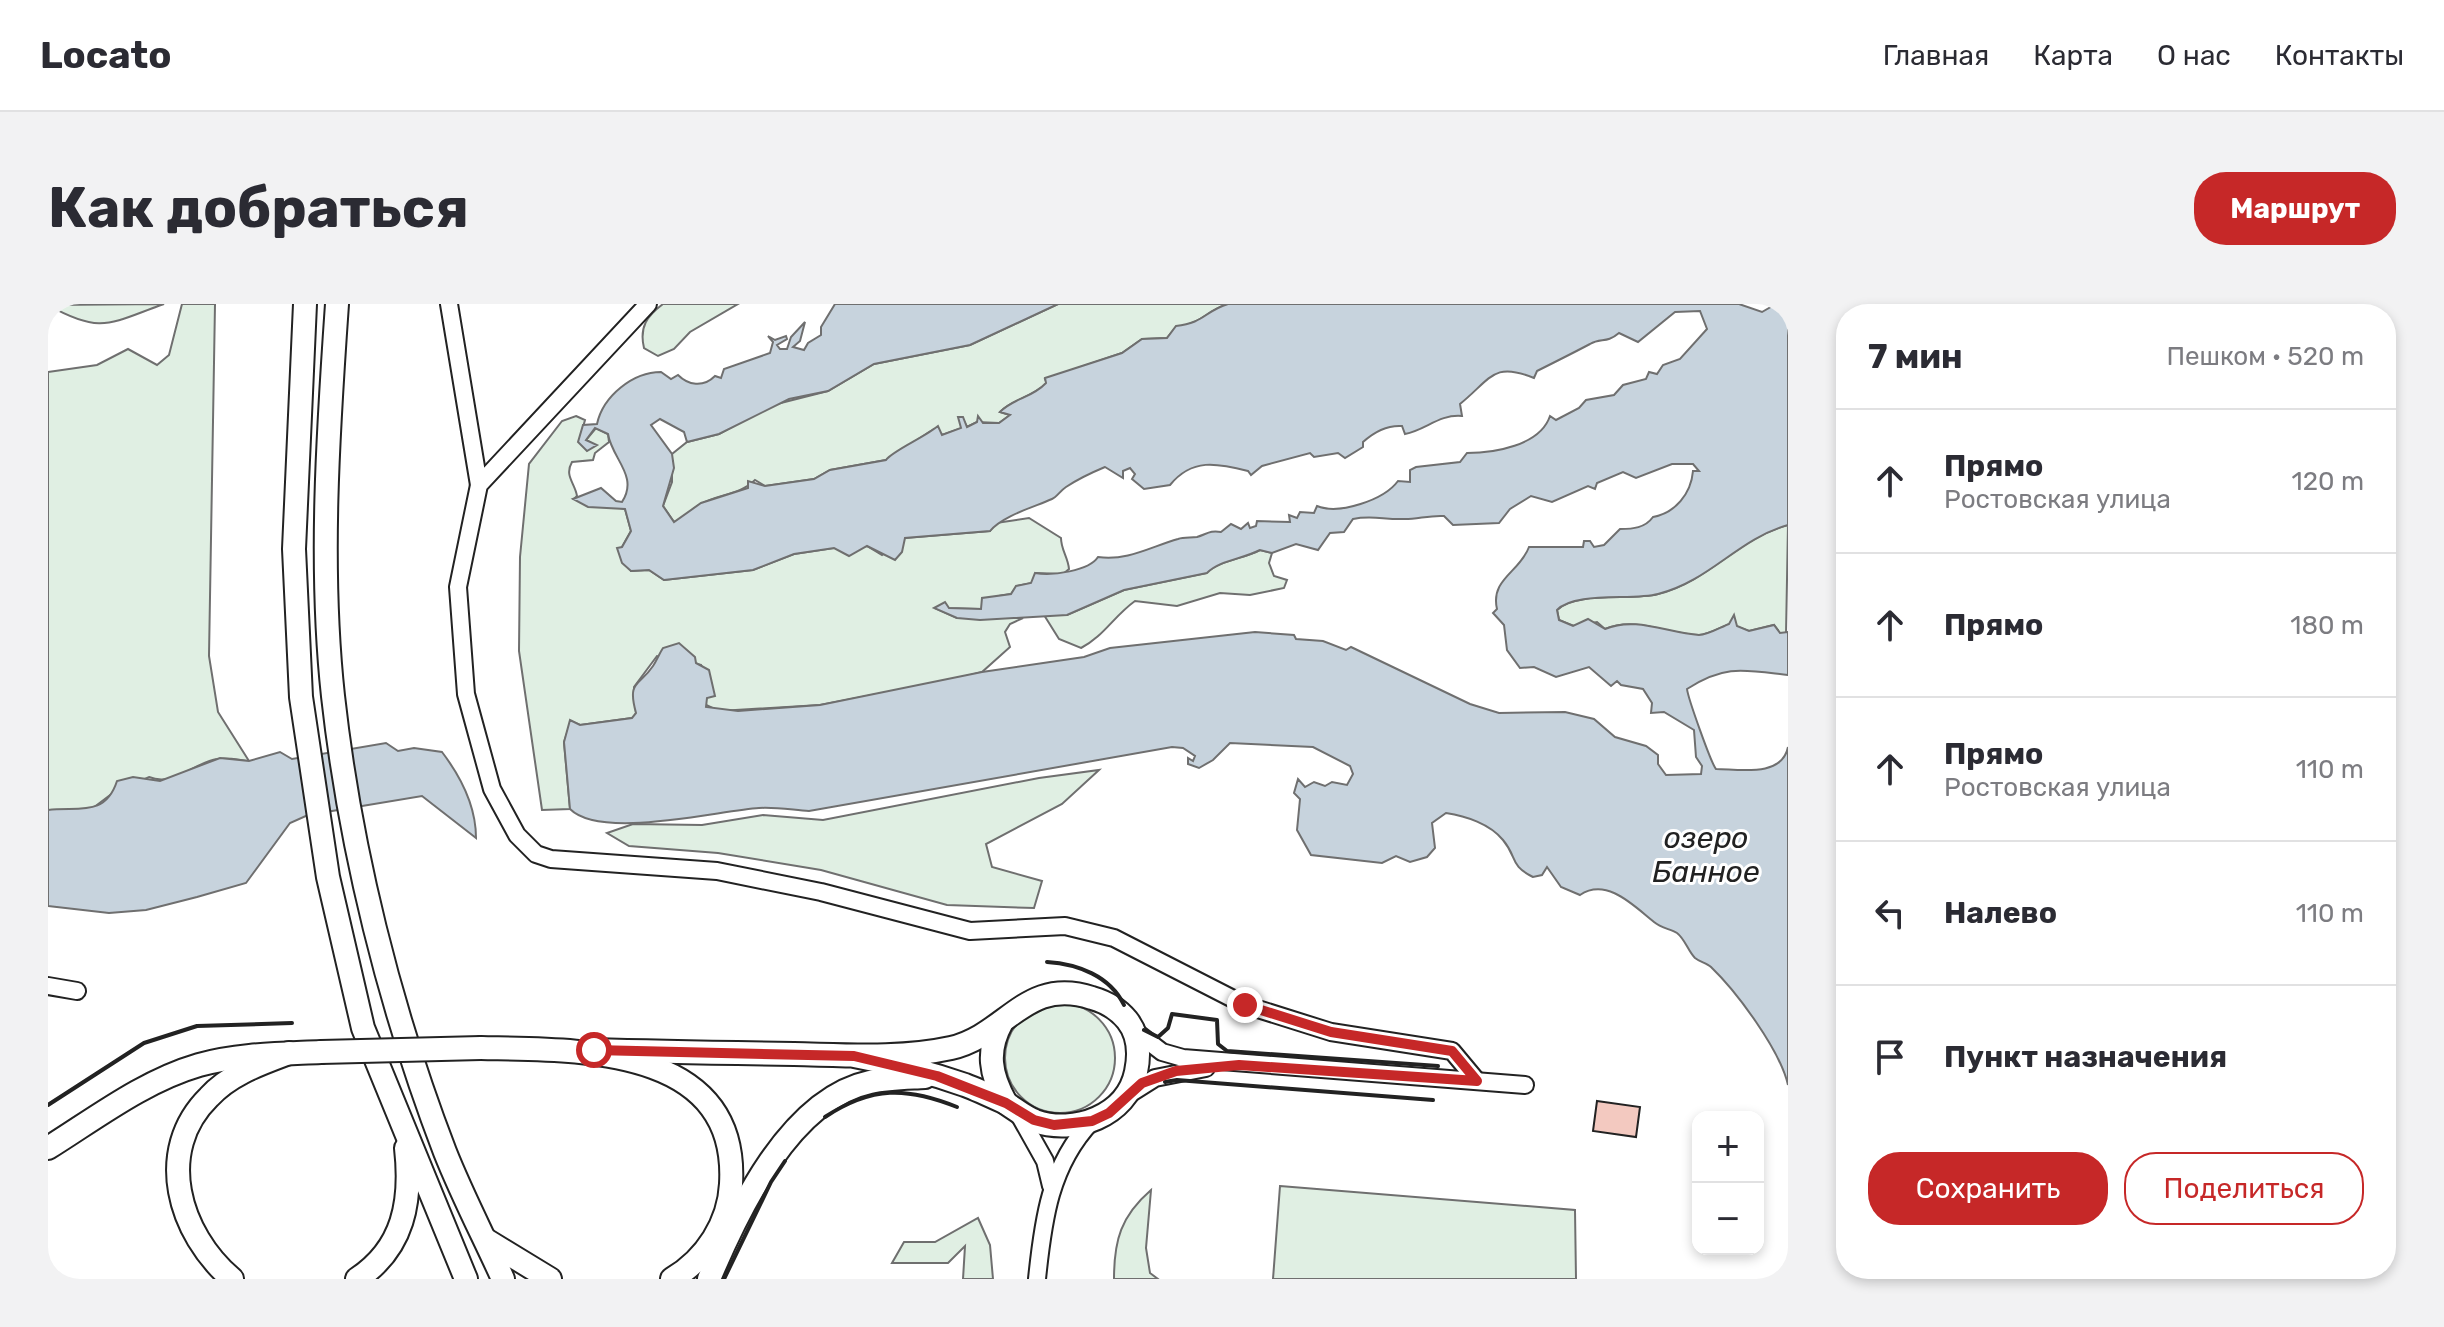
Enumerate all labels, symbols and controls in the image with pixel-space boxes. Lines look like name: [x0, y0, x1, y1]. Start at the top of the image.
text: Locato: [40, 32, 171, 78]
text: Главная: [1883, 39, 1989, 72]
text: Карта: [2033, 39, 2113, 72]
text: О нас: [2157, 39, 2231, 72]
text: Контакты: [2275, 39, 2404, 72]
button: Маршрут: [2194, 172, 2396, 245]
text: Как добраться: [48, 175, 469, 241]
text: 7 мин: [1868, 336, 1963, 377]
text: Пешком · 520 m: [2166, 341, 2364, 372]
text: Прямо: [1944, 448, 2043, 484]
icon: ahead: [1868, 459, 1912, 503]
text: 120 m: [2292, 466, 2364, 497]
text: Ростовская улица: [1944, 484, 2171, 515]
icon: ahead: [1868, 603, 1912, 647]
text: Прямо: [1944, 607, 2043, 643]
text: 180 m: [2290, 610, 2364, 641]
text: Прямо: [1944, 736, 2043, 772]
icon: ahead: [1868, 747, 1912, 791]
text: 110 m: [2296, 754, 2364, 785]
text: Ростовская улица: [1944, 772, 2171, 803]
water label: озеро Банное: [1652, 820, 1760, 890]
icon: left: [1868, 891, 1912, 935]
text: Налево: [1944, 895, 2057, 931]
text: 110 m: [2296, 898, 2364, 929]
route end: [1227, 987, 1263, 1023]
route start: [576, 1032, 612, 1068]
icon: arrive: [1868, 1035, 1912, 1079]
text: Пункт назначения: [1944, 1039, 2227, 1075]
map controls: [1692, 1111, 1764, 1255]
button: +: [1692, 1111, 1764, 1183]
button: Сохранить: [1868, 1152, 2108, 1225]
button: Поделиться: [2124, 1152, 2364, 1225]
button: −: [1692, 1183, 1764, 1255]

